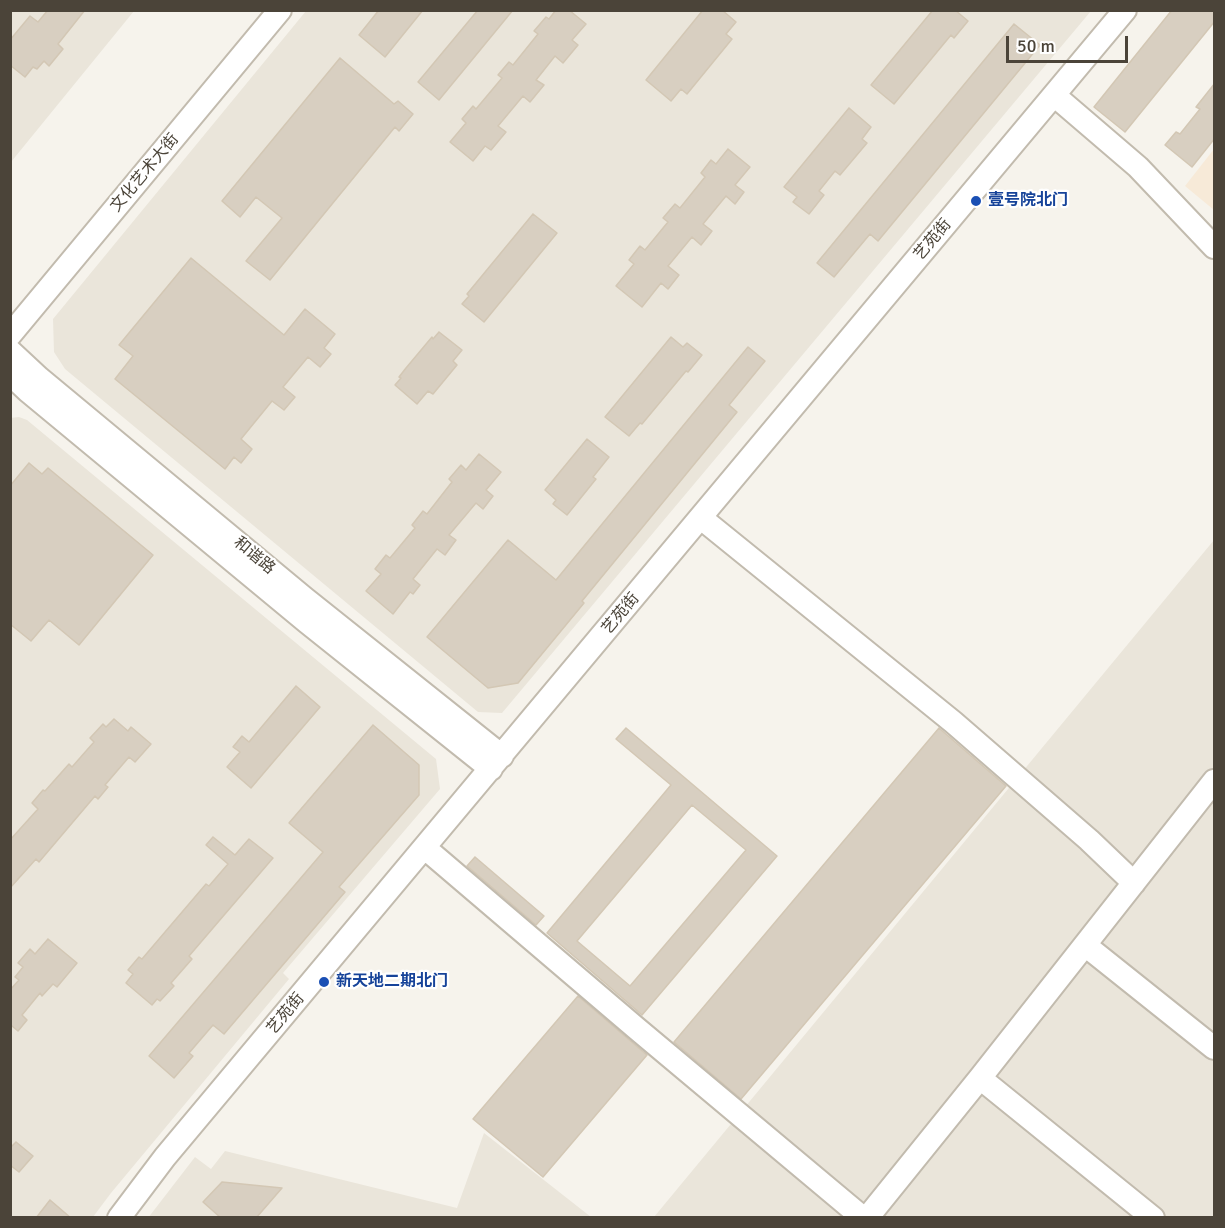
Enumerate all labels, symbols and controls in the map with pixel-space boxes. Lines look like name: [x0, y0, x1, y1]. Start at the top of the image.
scale bar: [1009, 24, 1130, 62]
text: 50 m: [1017, 35, 1055, 57]
street label: 文化艺术大街: [107, 130, 183, 216]
place label: 壹号院北门: [988, 191, 1068, 211]
marker: 壹号院北门: [969, 194, 983, 208]
street label: 艺苑街: [910, 215, 956, 265]
street label: 和谐路: [229, 533, 279, 579]
street label: 艺苑街: [598, 589, 644, 639]
place label: 新天地二期北门: [336, 972, 448, 992]
marker: 新天地二期北门: [317, 975, 331, 989]
street label: 艺苑街: [263, 989, 309, 1039]

